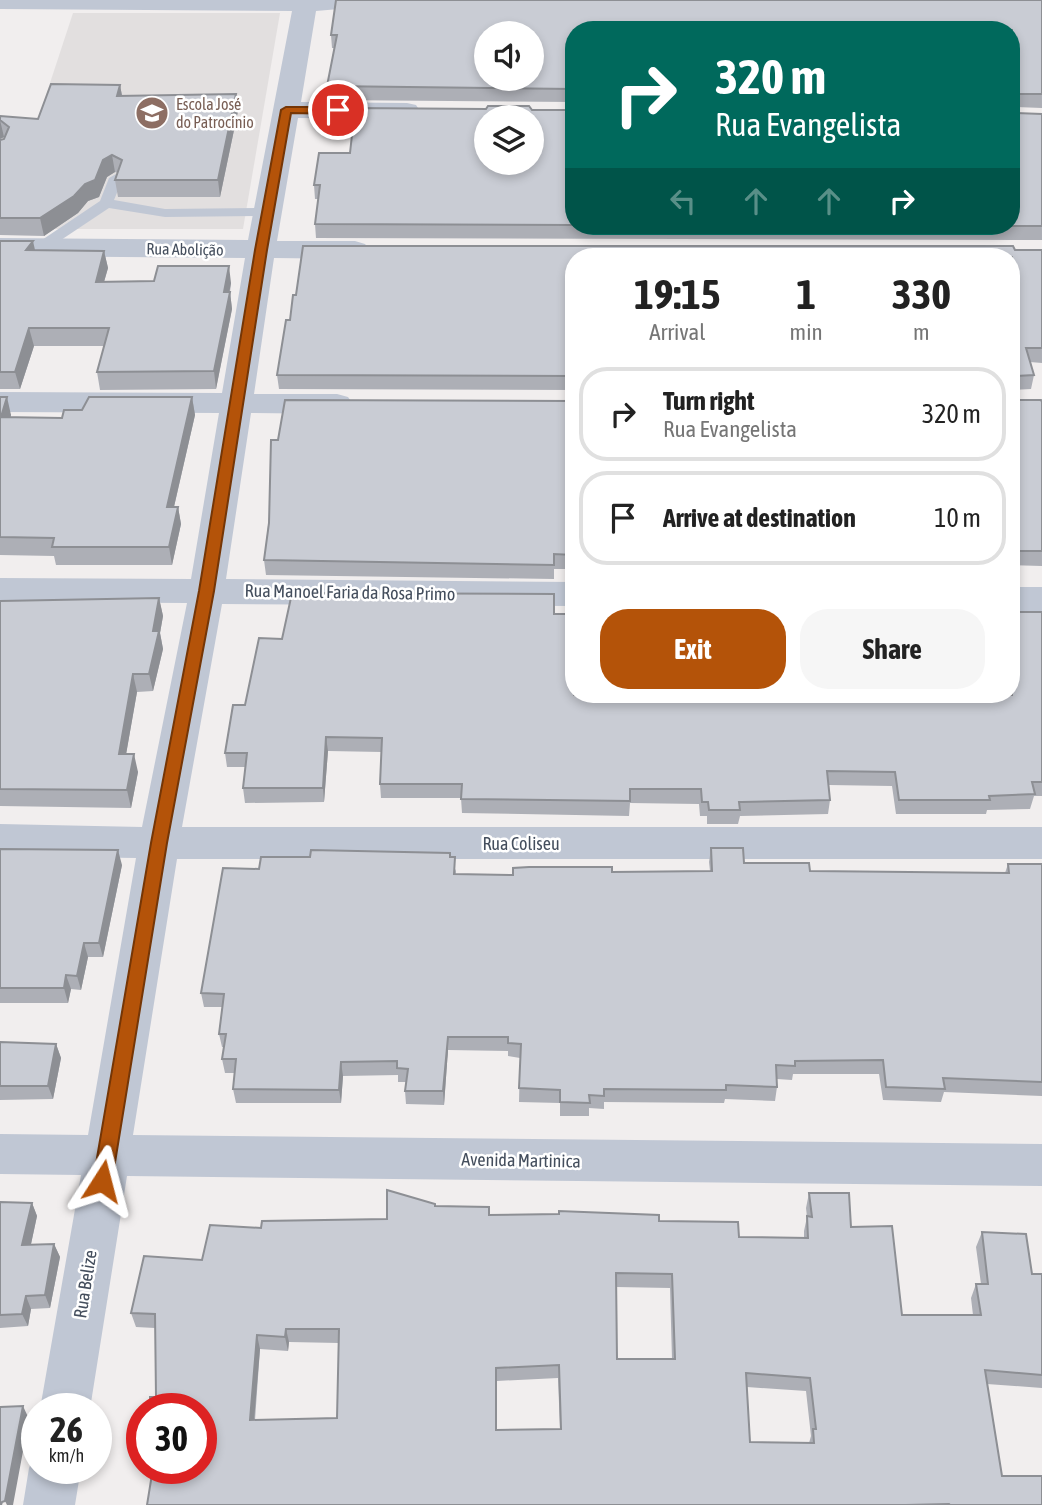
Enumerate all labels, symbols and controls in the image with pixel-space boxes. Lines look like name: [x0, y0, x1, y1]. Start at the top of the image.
map controls: [474, 21, 544, 175]
button: sound: [474, 21, 544, 91]
text: 320 m: [715, 48, 826, 104]
icon: right: [600, 49, 691, 140]
pin: [308, 80, 368, 140]
icon: arrive: [319, 91, 357, 129]
school or university icon: Escola José do Patrocínio: [133, 94, 171, 132]
place label: Escola José do Patrocínio: [176, 95, 254, 131]
button: layers: [474, 105, 544, 175]
text: Rua Evangelista: [715, 106, 902, 143]
icon: left: [664, 182, 702, 220]
icon: ahead: [737, 182, 775, 220]
icon: ahead: [810, 182, 848, 220]
icon: right: [883, 182, 921, 220]
street label: Rua Abolição: [146, 239, 224, 260]
text: 19:15: [634, 270, 721, 318]
text: 1: [796, 270, 816, 318]
text: 330: [892, 270, 951, 318]
text: Arrival: [649, 319, 705, 345]
text: min: [790, 319, 823, 345]
text: m: [913, 319, 930, 345]
text: Turn right: [663, 386, 754, 416]
icon: right: [604, 395, 642, 433]
text: 320 m: [922, 399, 981, 429]
text: Rua Evangelista: [663, 416, 797, 442]
icon: arrive: [604, 499, 642, 537]
text: Arrive at destination: [663, 503, 856, 533]
text: 10 m: [934, 503, 981, 533]
street label: Rua Manoel Faria da Rosa Primo: [244, 580, 456, 604]
button: Exit: [600, 609, 786, 689]
button: Share: [800, 609, 985, 689]
street label: Rua Coliseu: [482, 833, 560, 854]
position arrow: [65, 1144, 139, 1218]
street label: Avenida Martinica: [461, 1148, 581, 1172]
street label: Rua Belize: [69, 1248, 101, 1320]
speed limit sign: 30: [126, 1393, 217, 1484]
text: 26: [50, 1409, 83, 1449]
text: km/h: [49, 1445, 84, 1466]

